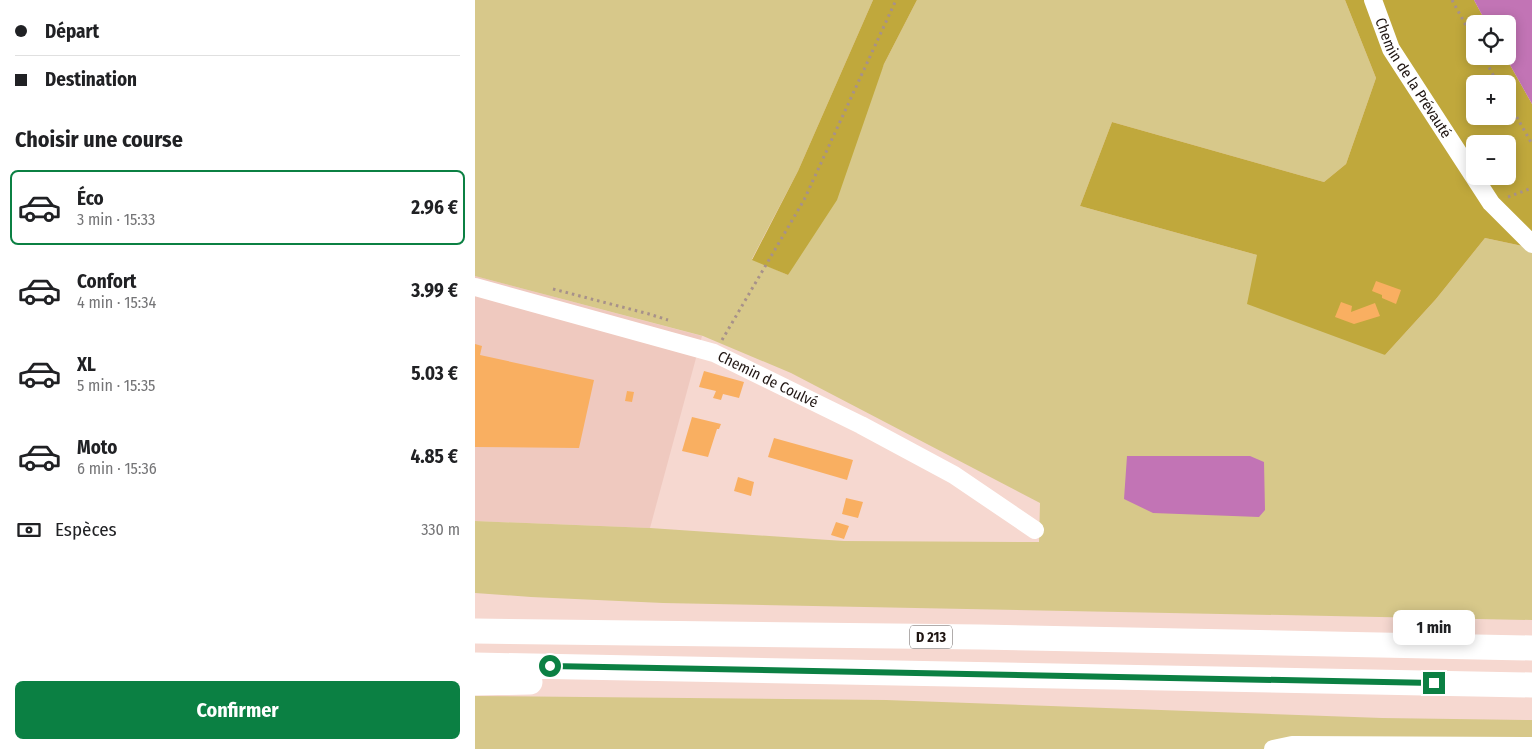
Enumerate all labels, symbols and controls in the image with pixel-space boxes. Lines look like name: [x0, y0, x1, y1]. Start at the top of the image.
street label: Chemin de la Prévauté: [1371, 15, 1455, 141]
map controls: [1466, 15, 1516, 185]
button: locate: [1466, 15, 1516, 65]
text: Départ: [45, 20, 99, 43]
text: Destination: [45, 68, 137, 91]
button: +: [1466, 75, 1516, 125]
text: Choisir une course: [15, 126, 183, 153]
button: −: [1466, 135, 1516, 185]
icon: car: [17, 185, 62, 230]
text: Éco: [77, 187, 104, 210]
text: 2.96 €: [411, 196, 458, 219]
text: 3 min · 15:33: [77, 210, 155, 229]
icon: car: [17, 268, 62, 313]
text: Confort: [77, 270, 137, 293]
text: 3.99 €: [411, 279, 458, 302]
text: 4 min · 15:34: [77, 293, 156, 312]
street label: Chemin de Coulvé: [715, 347, 821, 412]
icon: car: [17, 351, 62, 396]
text: XL: [77, 353, 96, 376]
text: 5.03 €: [411, 362, 458, 385]
text: 5 min · 15:35: [77, 376, 155, 395]
icon: car: [17, 434, 62, 479]
text: Moto: [77, 436, 117, 459]
text: 4.85 €: [410, 445, 458, 468]
text: 6 min · 15:36: [77, 459, 157, 478]
icon: cash: [15, 516, 43, 544]
text: Espèces: [55, 518, 117, 541]
text: 330 m: [421, 520, 460, 539]
callout: 1 min: [1393, 610, 1475, 646]
text: 1 min: [1417, 618, 1451, 637]
road number: D 213: [910, 626, 952, 649]
route start: [539, 655, 561, 677]
route end: [1423, 672, 1445, 694]
button: Confirmer: [15, 681, 460, 739]

